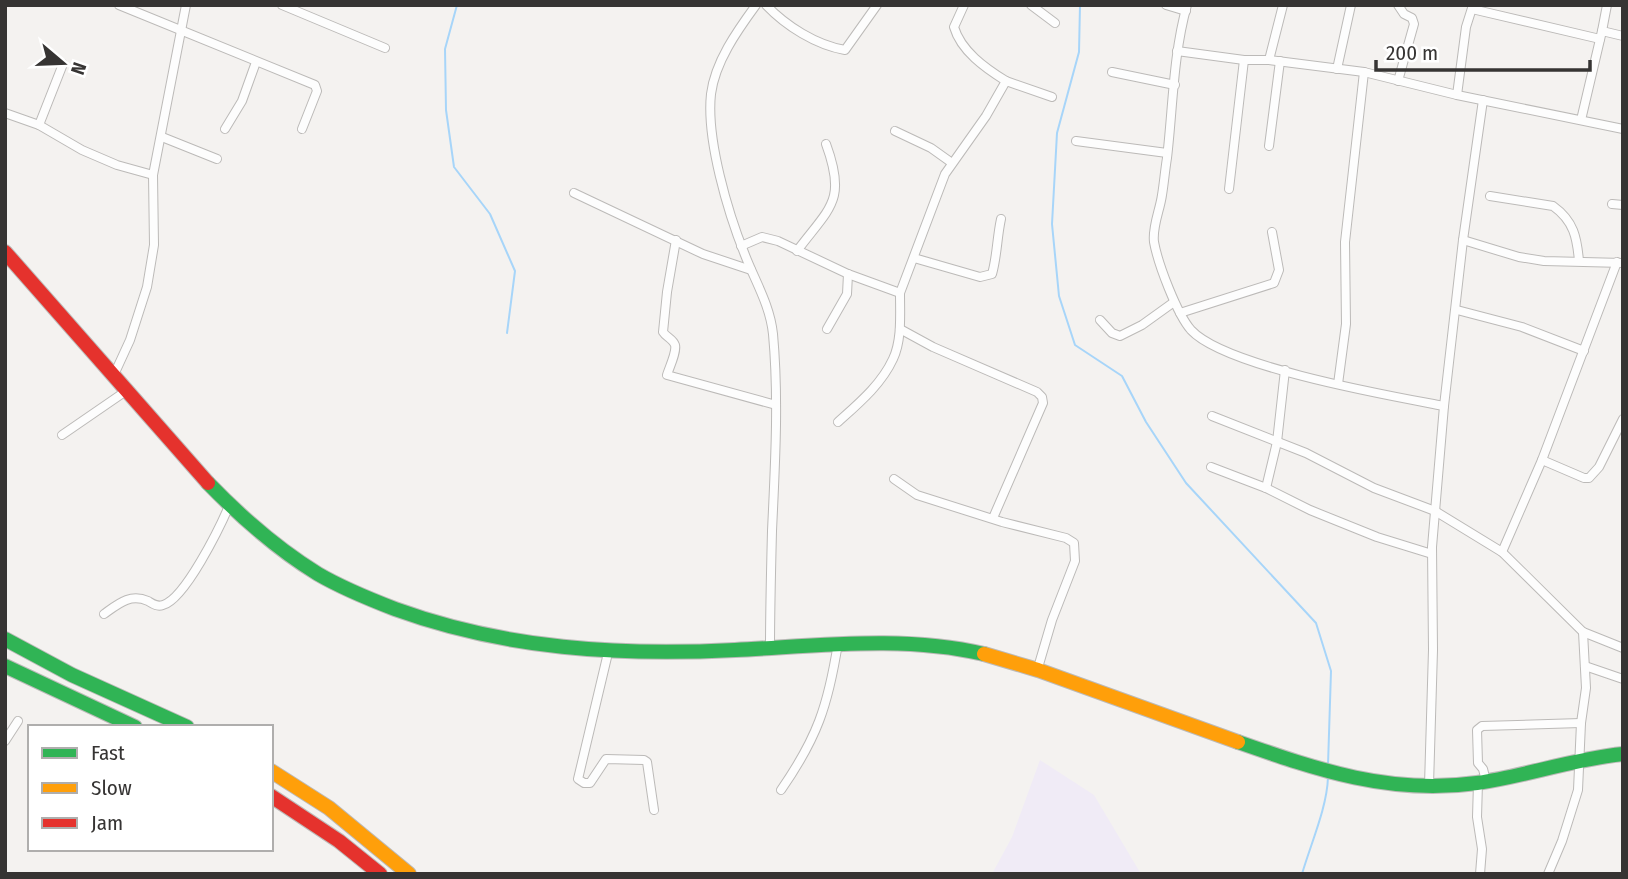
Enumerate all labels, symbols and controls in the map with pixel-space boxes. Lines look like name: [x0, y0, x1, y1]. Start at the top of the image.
north arrow: [28, 28, 98, 98]
scale bar: [1376, 28, 1590, 72]
text: 200 m: [1386, 40, 1438, 66]
text: N: [66, 59, 91, 78]
legend: [28, 725, 273, 851]
text: Fast: [91, 740, 125, 766]
text: Slow: [91, 775, 132, 801]
text: Jam: [91, 810, 123, 836]

